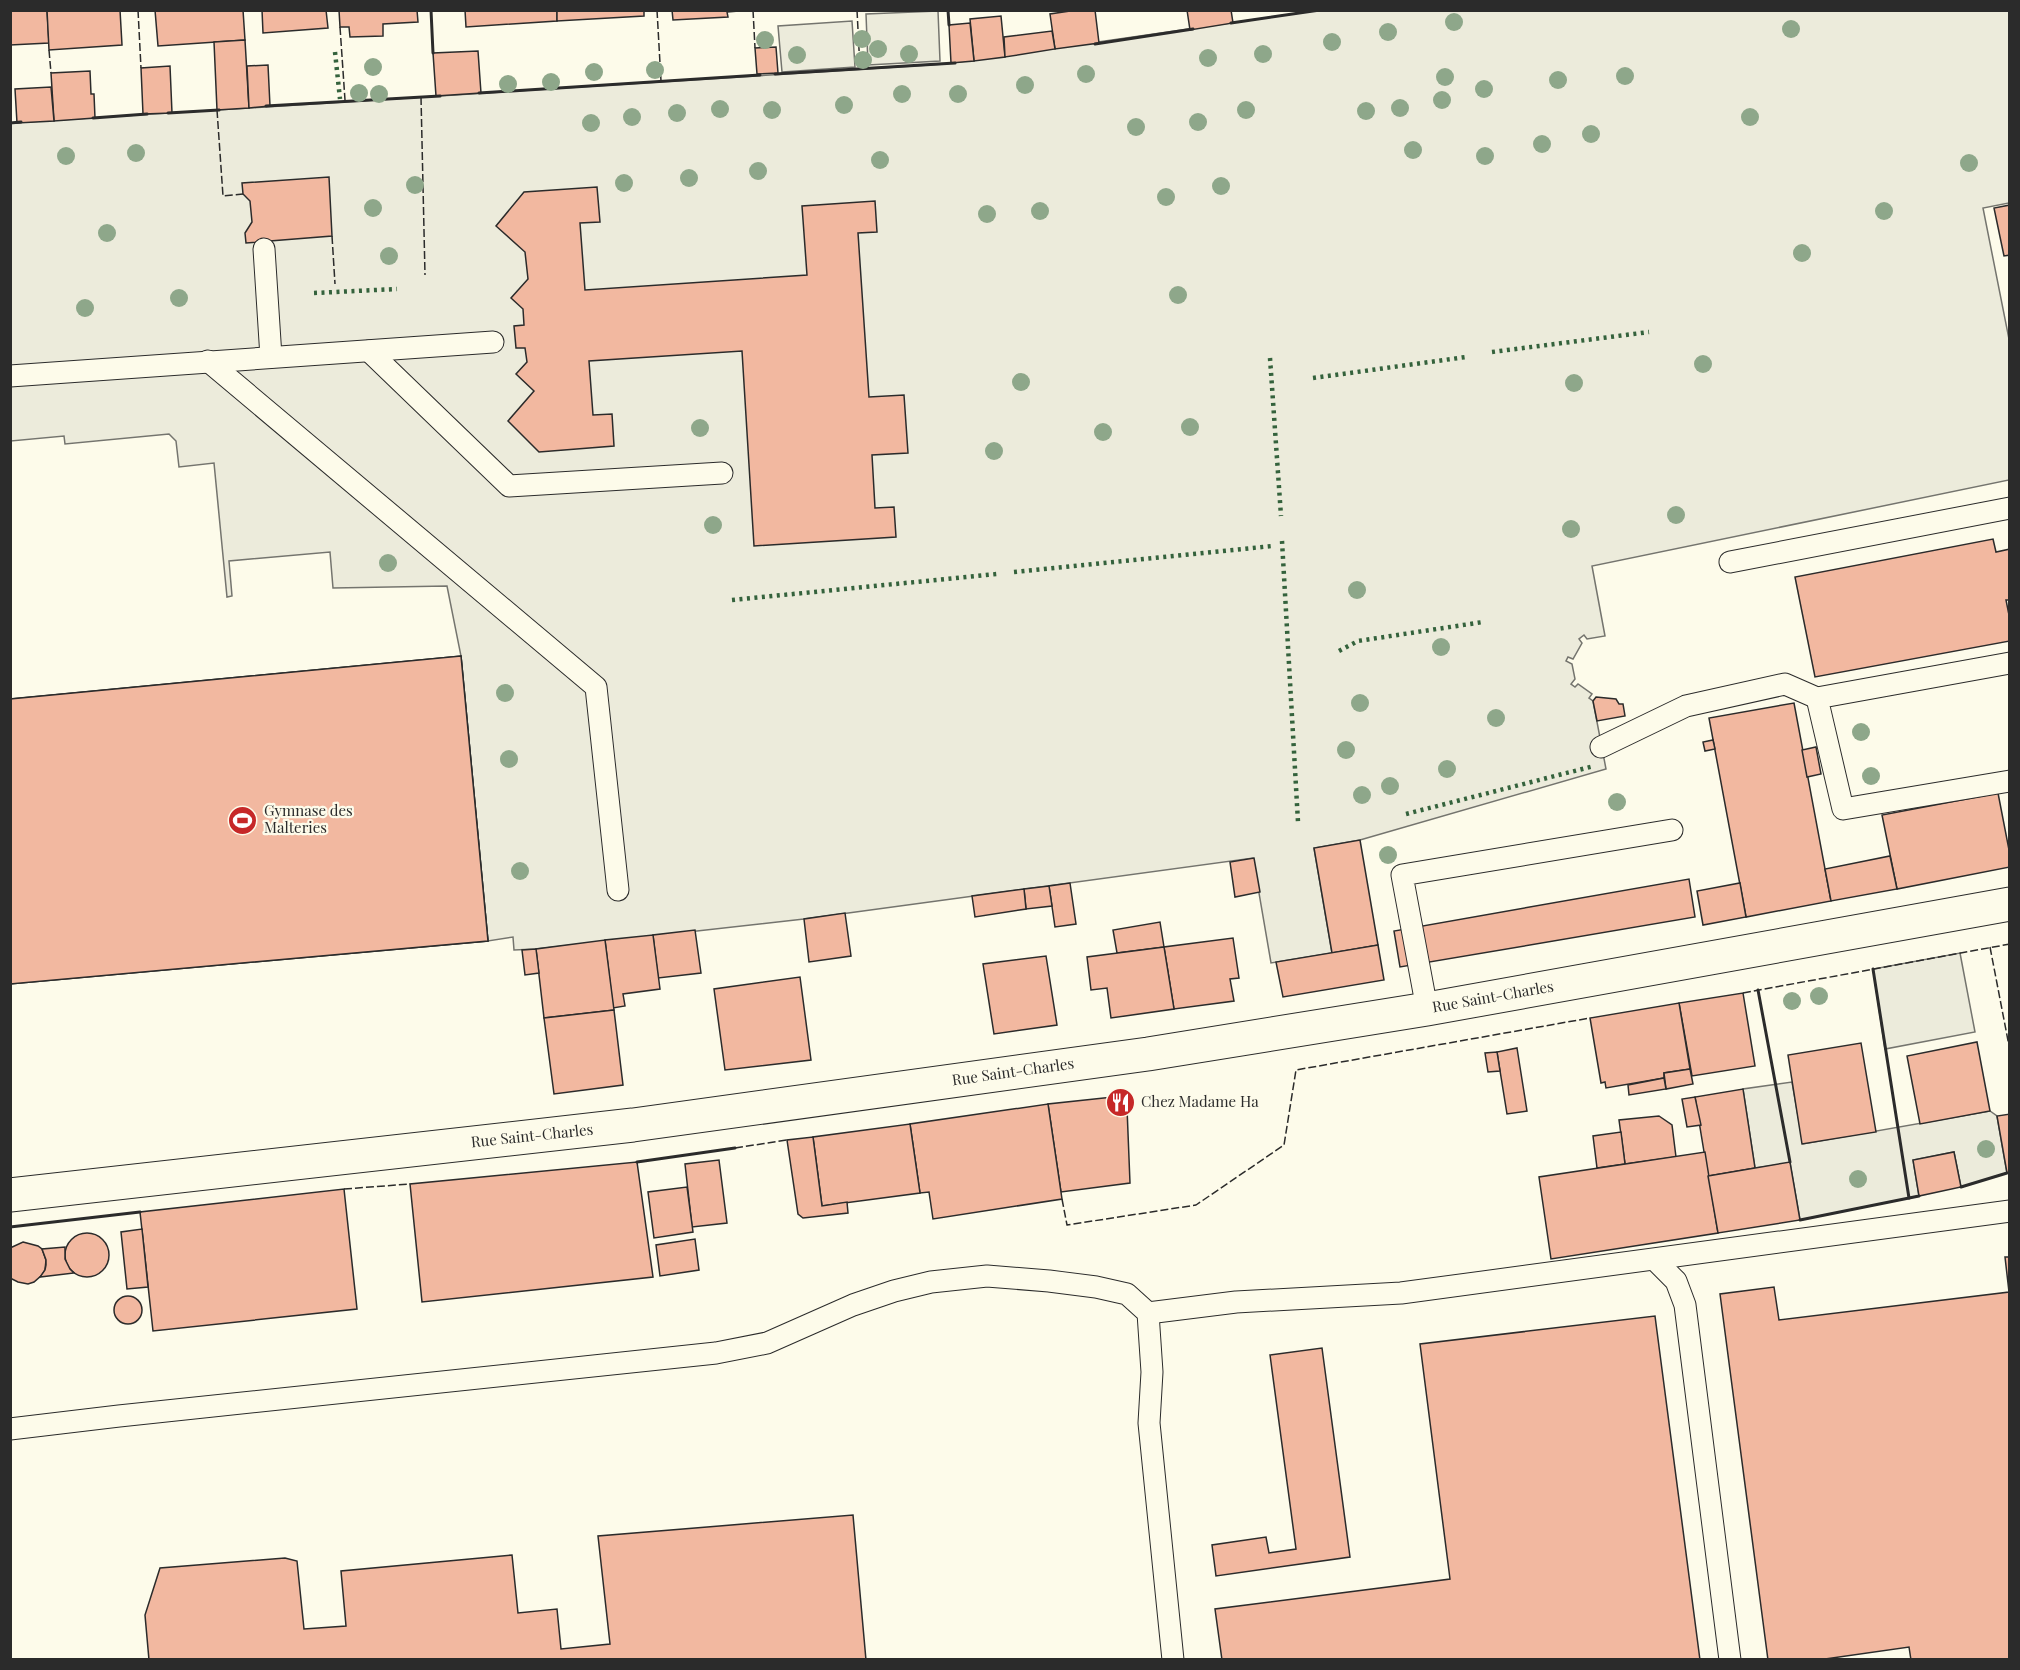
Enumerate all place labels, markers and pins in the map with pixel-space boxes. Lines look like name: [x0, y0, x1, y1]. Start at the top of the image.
place label: Gymnase des Malteries: [264, 800, 353, 837]
sports icon: Gymnase des Malteries: [227, 804, 259, 836]
restaurant icon: Chez Madame Ha: [1104, 1086, 1136, 1118]
place label: Chez Madame Ha: [1141, 1091, 1259, 1111]

